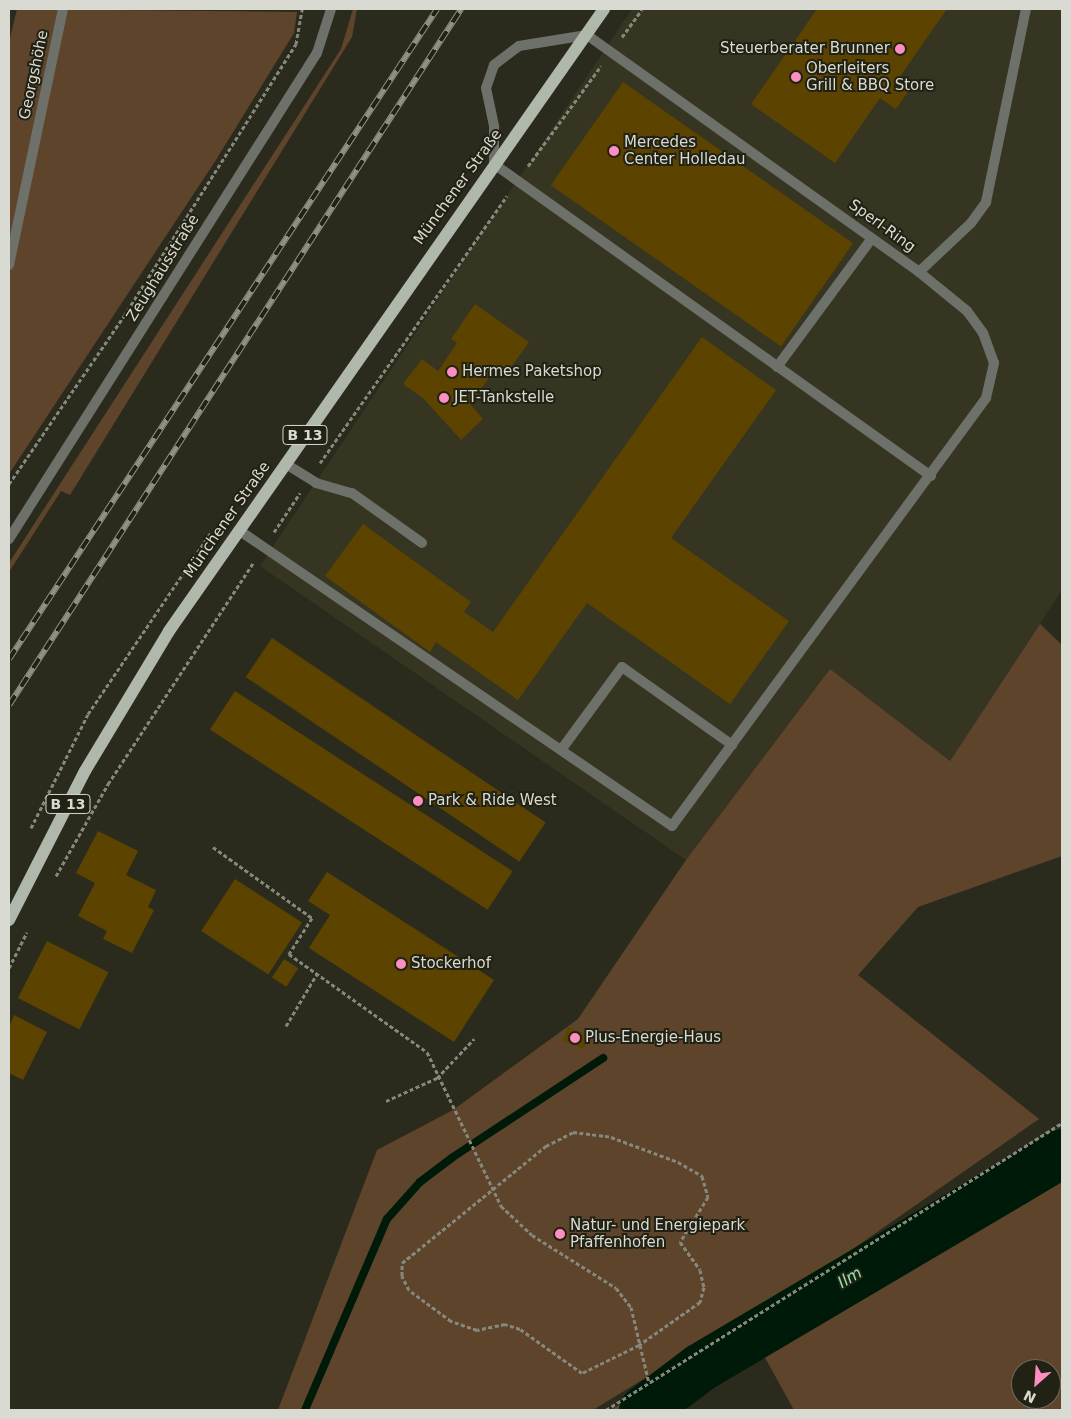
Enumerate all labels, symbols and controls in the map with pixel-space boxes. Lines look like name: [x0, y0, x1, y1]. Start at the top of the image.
street label: Georgshöhe: [16, 29, 52, 121]
place label: Steuerberater Brunner: [720, 40, 890, 58]
marker: Steuerberater Brunner: [894, 43, 906, 55]
place label: Oberleiters Grill & BBQ Store: [806, 59, 934, 94]
marker: Oberleiters Grill & BBQ Store: [790, 71, 802, 83]
street label: Münchener Straße: [410, 126, 506, 248]
place label: Mercedes Center Holledau: [624, 133, 745, 168]
marker: Mercedes Center Holledau: [608, 145, 620, 157]
street label: Sperl-Ring: [845, 196, 919, 256]
street label: Zeughausstraße: [123, 211, 203, 325]
place label: Hermes Paketshop: [462, 363, 602, 381]
marker: Hermes Paketshop: [446, 366, 458, 378]
place label: JET-Tankstelle: [454, 389, 554, 407]
marker: JET-Tankstelle: [438, 392, 450, 404]
road number: B 13: [281, 424, 329, 446]
street label: Münchener Straße: [180, 458, 274, 582]
road number: B 13: [44, 792, 92, 816]
place label: Park & Ride West: [428, 792, 557, 810]
marker: Park & Ride West: [412, 795, 424, 807]
place label: Stockerhof: [411, 955, 491, 973]
marker: Stockerhof: [395, 958, 407, 970]
place label: Plus-Energie-Haus: [585, 1029, 721, 1047]
marker: Plus-Energie-Haus: [569, 1032, 581, 1044]
place label: Natur- und Energiepark Pfaffenhofen: [570, 1216, 745, 1251]
marker: Natur- und Energiepark Pfaffenhofen: [554, 1228, 566, 1240]
water label: Ilm: [834, 1263, 866, 1293]
north arrow: [1011, 1359, 1061, 1409]
text: N: [1021, 1387, 1039, 1406]

